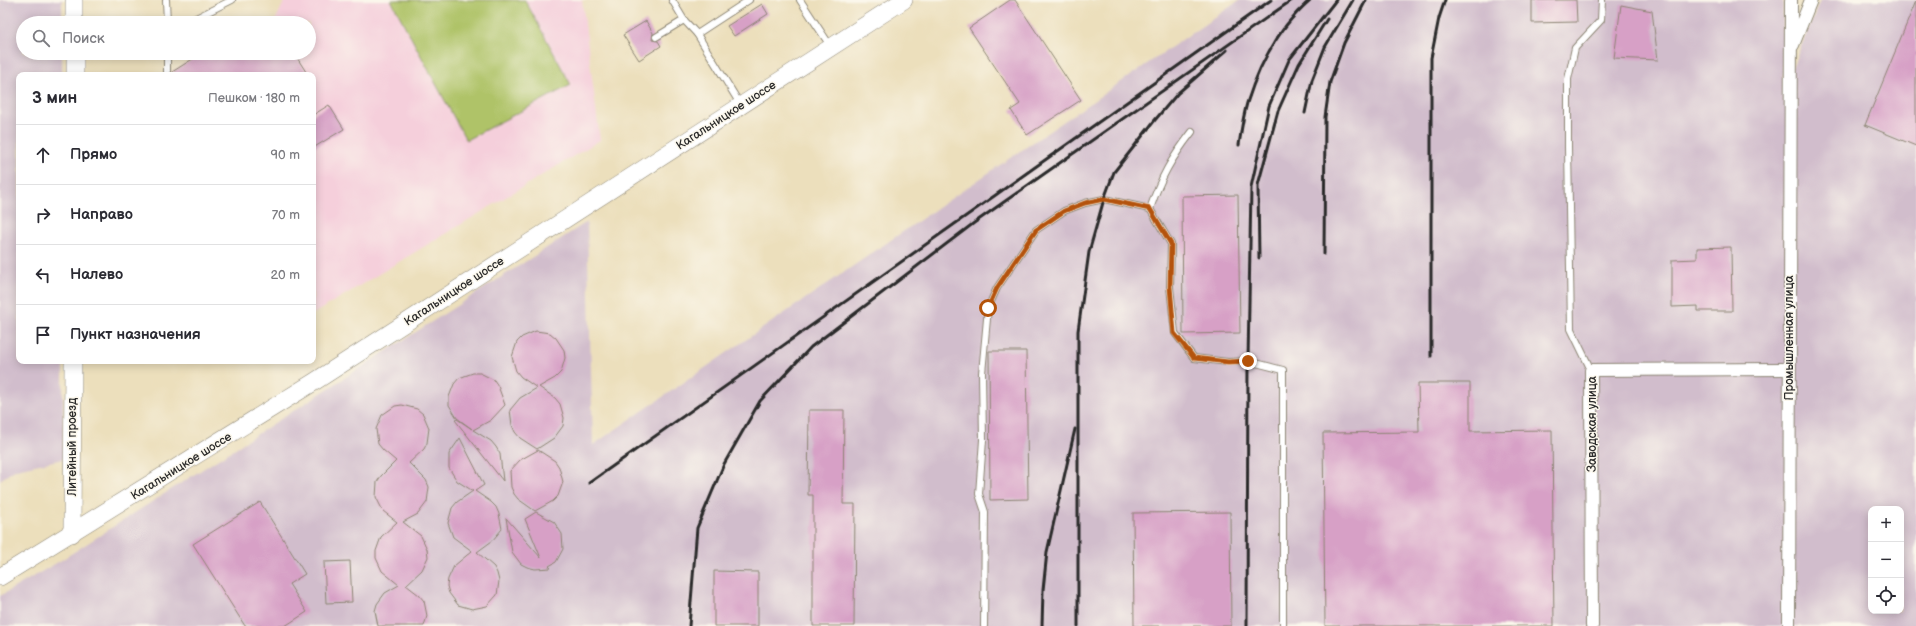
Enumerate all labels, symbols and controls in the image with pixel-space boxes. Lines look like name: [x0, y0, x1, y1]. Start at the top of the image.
search box: [16, 16, 316, 60]
icon: search: [30, 27, 52, 49]
text: Поиск: [62, 29, 105, 48]
street label: Кагальницкое шоссе: [674, 77, 779, 153]
text: 3 мин: [32, 88, 77, 108]
text: Пешком · 180 m: [208, 90, 300, 106]
icon: ahead: [32, 144, 54, 166]
text: Прямо: [70, 145, 117, 164]
text: 90 m: [271, 147, 300, 163]
icon: right: [32, 204, 54, 226]
text: Направо: [70, 205, 133, 224]
text: 70 m: [272, 207, 300, 223]
street label: Кагальницкое шоссе: [402, 253, 507, 329]
icon: left: [32, 264, 54, 286]
text: Налево: [70, 265, 123, 284]
text: 20 m: [270, 267, 300, 283]
street label: Промышленная улица: [1782, 275, 1797, 401]
route start: [979, 299, 997, 317]
icon: arrive: [32, 324, 54, 346]
text: Пункт назначения: [70, 325, 201, 344]
route end: [1239, 352, 1257, 370]
street label: Заводская улица: [1585, 376, 1600, 472]
street label: Литейный проезд: [65, 397, 80, 497]
street label: Кагальницкое шоссе: [128, 429, 235, 504]
map controls: [1868, 506, 1904, 614]
button: +: [1868, 506, 1904, 542]
button: −: [1868, 542, 1904, 578]
button: locate: [1868, 578, 1904, 614]

